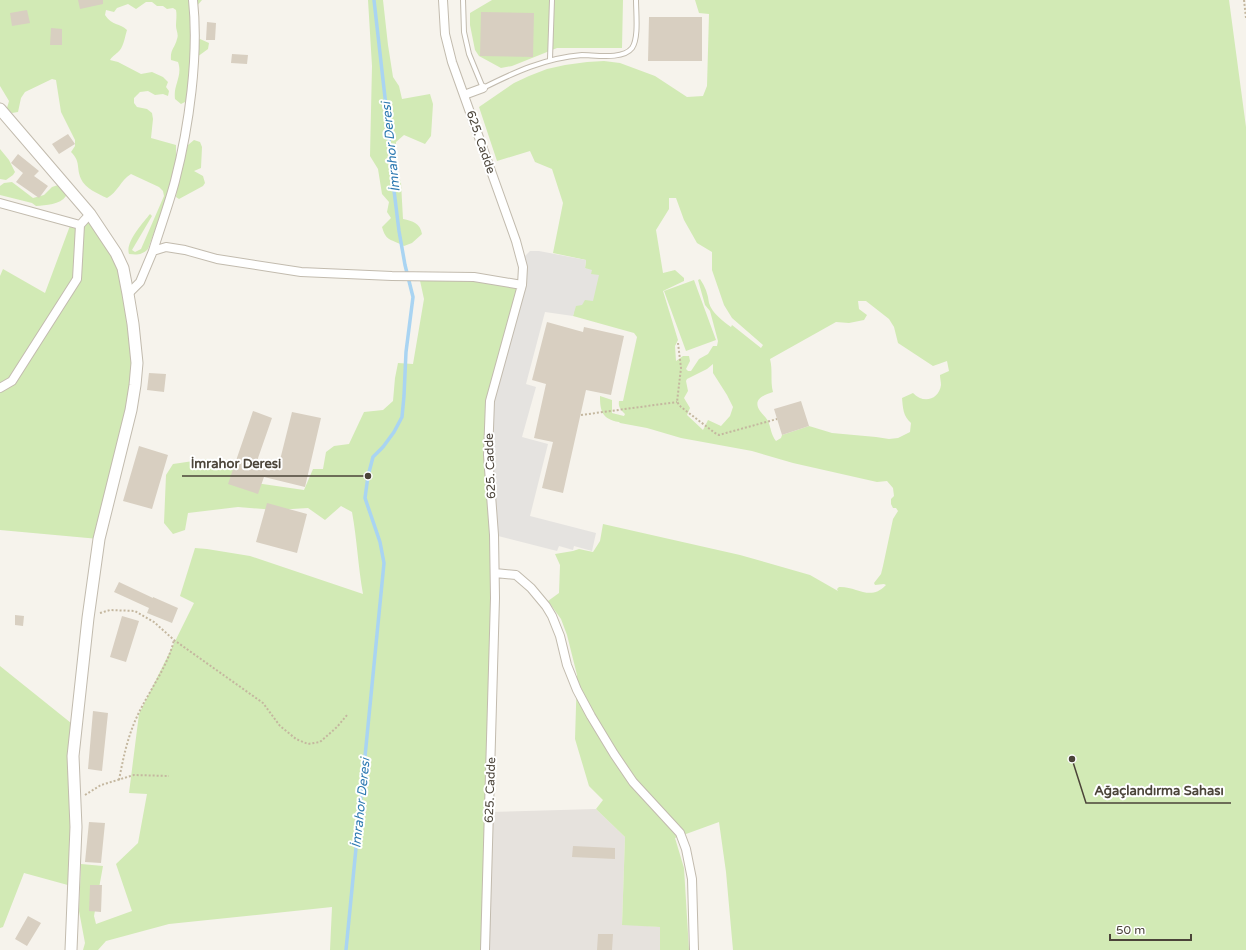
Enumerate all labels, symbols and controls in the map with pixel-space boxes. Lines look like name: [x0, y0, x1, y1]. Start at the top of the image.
water label: İmrahor Deresi: [378, 99, 404, 193]
street label: 625. Cadde: [464, 109, 498, 176]
street label: 625. Cadde: [482, 433, 498, 499]
callout: İmrahor Deresi: [182, 451, 289, 476]
text: İmrahor Deresi: [191, 456, 281, 472]
water label: İmrahor Deresi: [348, 756, 374, 849]
street label: 625. Cadde: [482, 757, 498, 823]
callout: Ağaçlandırma Sahası: [1086, 778, 1231, 803]
text: Ağaçlandırma Sahası: [1094, 783, 1224, 799]
scale bar: [1110, 916, 1191, 942]
text: 50 m: [1116, 923, 1145, 937]

